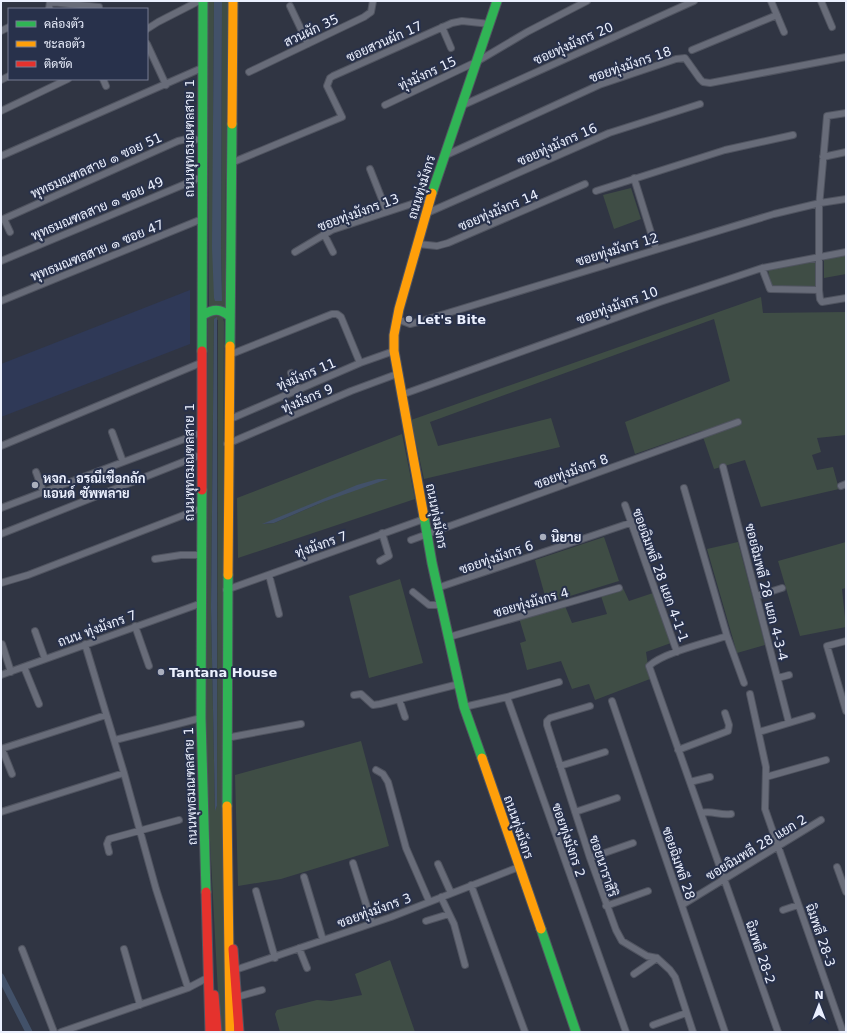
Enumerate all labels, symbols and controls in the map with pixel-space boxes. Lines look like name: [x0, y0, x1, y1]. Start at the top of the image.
legend: [8, 8, 148, 80]
street label: สวนผัก 35: [281, 11, 341, 50]
text: คล่องตัว: [44, 17, 84, 31]
street label: ซอยสวนผัก 17: [344, 18, 425, 65]
street label: ซอยทุ่งมังกร 20: [531, 19, 616, 70]
text: ชะลอตัว: [44, 37, 85, 51]
street label: ซอยทุ่งมังกร 18: [587, 43, 674, 87]
street label: ทุ่งมังกร 15: [396, 53, 460, 95]
text: ติดขัด: [44, 57, 73, 71]
street label: ถนนพุทธมณฑลสาย 1: [182, 79, 199, 197]
street label: ซอยทุ่งมังกร 16: [515, 120, 600, 171]
street label: พุทธมณฑลสาย ๑ ซอย 51: [28, 130, 165, 203]
street label: ถนนทุ่งมังกร: [405, 153, 440, 222]
street label: พุทธมณฑลสาย ๑ ซอย 49: [29, 174, 167, 245]
street label: ซอยทุ่งมังกร 14: [456, 187, 541, 236]
street label: ซอยทุ่งมังกร 13: [315, 191, 402, 236]
street label: พุทธมณฑลสาย ๑ ซอย 47: [28, 217, 167, 286]
street label: ซอยทุ่งมังกร 12: [574, 230, 661, 271]
street label: ซอยทุ่งมังกร 10: [574, 284, 661, 329]
place label: Let's Bite: [417, 312, 486, 327]
marker: Let's Bite: [404, 314, 414, 324]
street label: ทุ่งมังกร 11: [274, 355, 339, 395]
street label: ทุ่งมังกร 9: [279, 381, 336, 418]
street label: ถนนพุทธมณฑลสาย 1: [182, 403, 199, 521]
street label: ซอยทุ่งมังกร 8: [532, 451, 611, 494]
place label: หจก. อรุณีเชือกถัก แอนด์ ซัพพลาย: [43, 469, 146, 501]
marker: หจก. อรุณีเชือกถัก แอนด์ ซัพพลาย: [30, 480, 40, 490]
street label: ถนนทุ่งมังกร: [421, 482, 450, 550]
street label: ซอยฉิมพลี 28 แยก 4-1-1: [629, 506, 694, 644]
street label: ซอยฉิมพลี 28 แยก 4-3-4: [742, 521, 793, 662]
street label: ทุ่งมังกร 7: [293, 528, 350, 563]
place label: นิยาย: [551, 529, 581, 545]
marker: นิยาย: [538, 532, 548, 542]
street label: ซอยทุ่งมังกร 6: [457, 538, 536, 579]
street label: ซอยทุ่งมังกร 4: [492, 585, 571, 622]
street label: ถนน ทุ่งมังกร 7: [56, 607, 139, 652]
place label: Tantana House: [169, 665, 278, 680]
marker: Tantana House: [156, 667, 166, 677]
street label: ถนนพุทธมณฑลสาย 1: [181, 727, 202, 845]
street label: ถนนทุ่งมังกร: [499, 793, 536, 862]
street label: ซอยทุ่งมังกร 2: [547, 801, 588, 880]
street label: ซอยฉิมพลี 28 แยก 2: [702, 810, 809, 883]
street label: ซอยฉิมพลี 28: [659, 824, 700, 902]
street label: ซอยนาราสิริ: [586, 833, 622, 899]
street label: ซอยทุ่งมังกร 3: [335, 890, 414, 933]
street label: ฉิมพลี 28-3: [803, 901, 840, 969]
street label: ฉิมพลี 28-2: [743, 918, 780, 986]
north arrow: [799, 985, 839, 1025]
text: N: [814, 989, 824, 1002]

